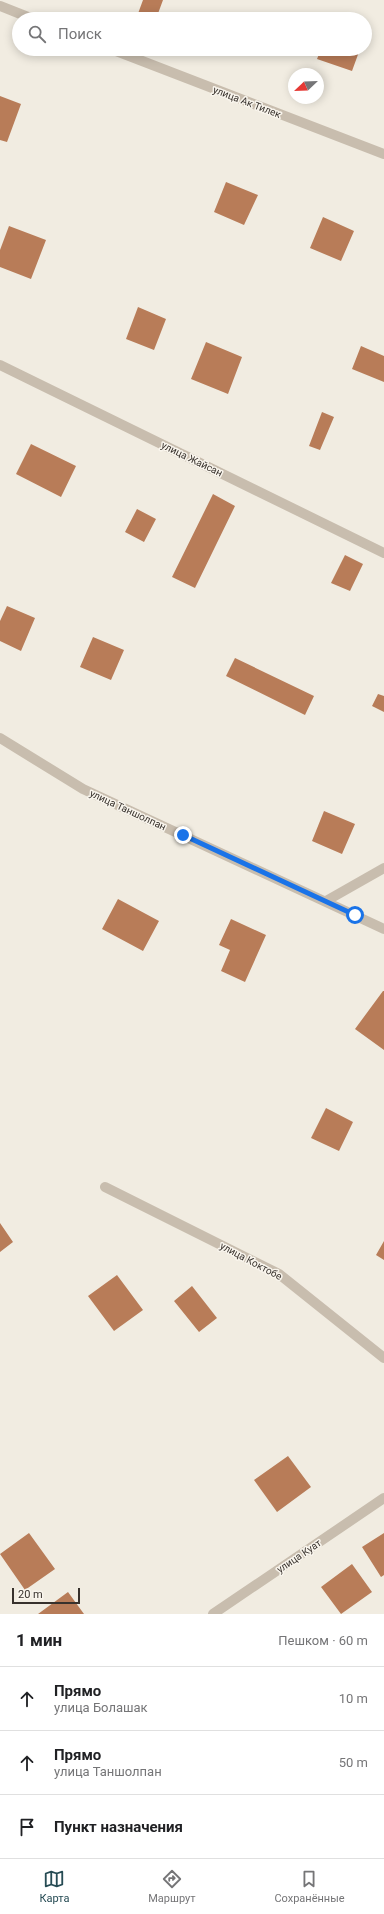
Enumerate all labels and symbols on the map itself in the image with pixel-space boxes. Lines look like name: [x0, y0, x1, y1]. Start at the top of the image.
north arrow: [288, 68, 324, 104]
street label: улица Ак Тилек: [211, 84, 283, 120]
street label: улица Жайсан: [160, 439, 224, 479]
street label: улица Таншолпан: [88, 788, 168, 832]
route end: [174, 826, 192, 844]
route start: [346, 906, 364, 924]
street label: улица Коктобе: [218, 1240, 284, 1282]
street label: улица Куат: [275, 1537, 323, 1575]
scale bar: [12, 1586, 80, 1605]

